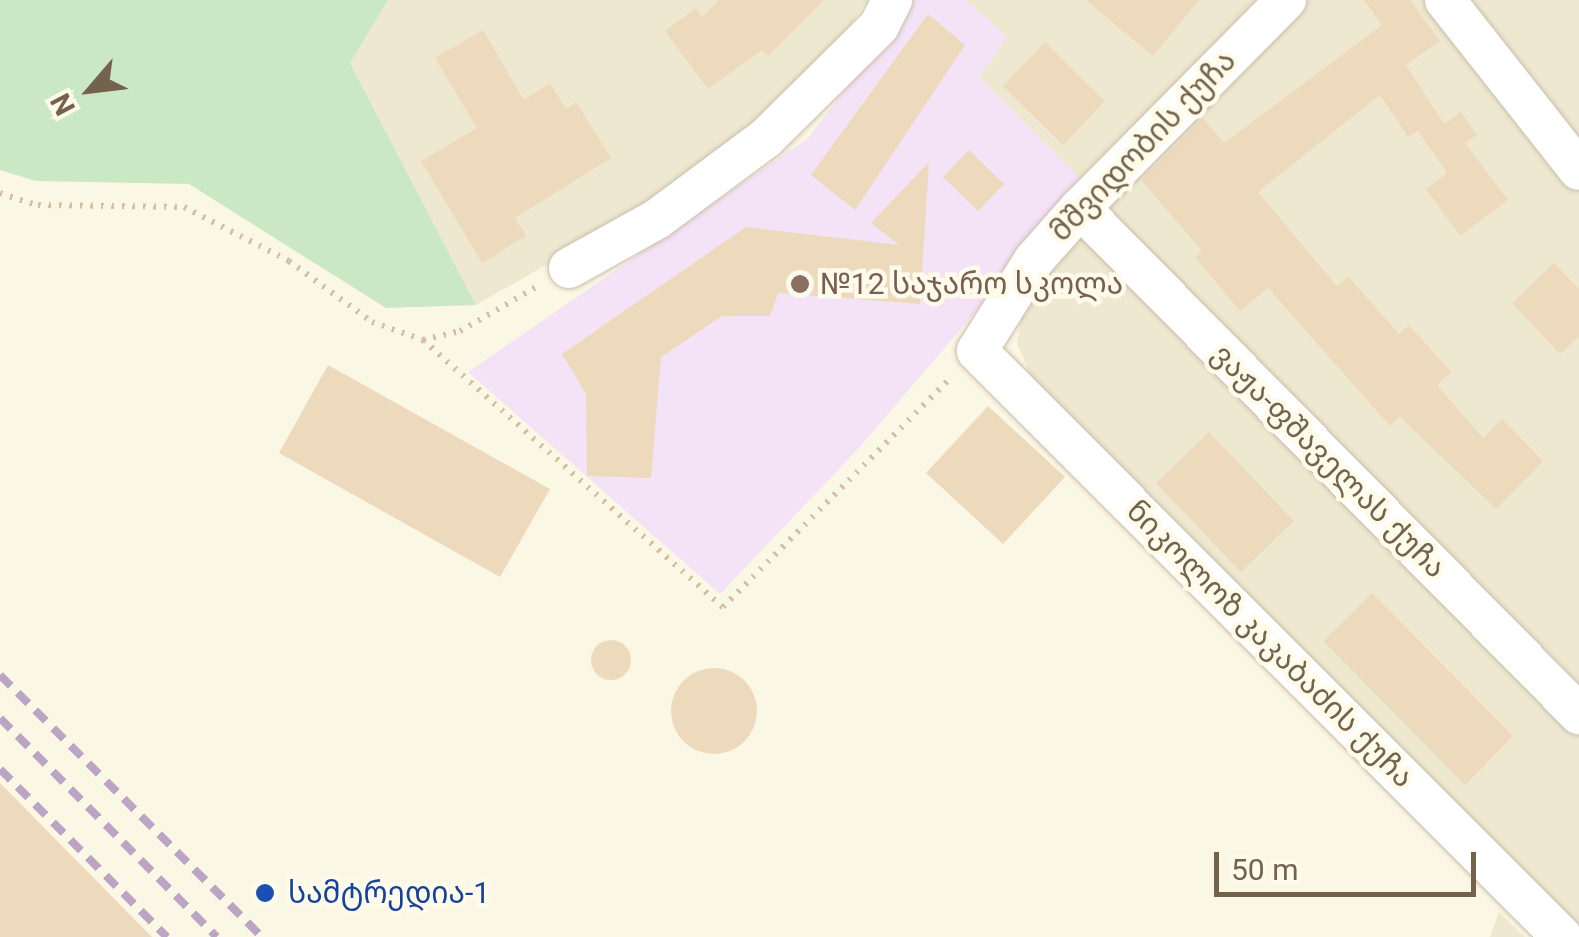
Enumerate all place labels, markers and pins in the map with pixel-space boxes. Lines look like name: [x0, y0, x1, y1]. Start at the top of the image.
place label: №12 საჯარო სკოლა: [820, 266, 1123, 302]
marker: №12 საჯარო სკოლა: [789, 273, 811, 295]
place label: სამტრედია-1: [288, 875, 490, 911]
marker: სამტრედია-1: [252, 880, 278, 906]

